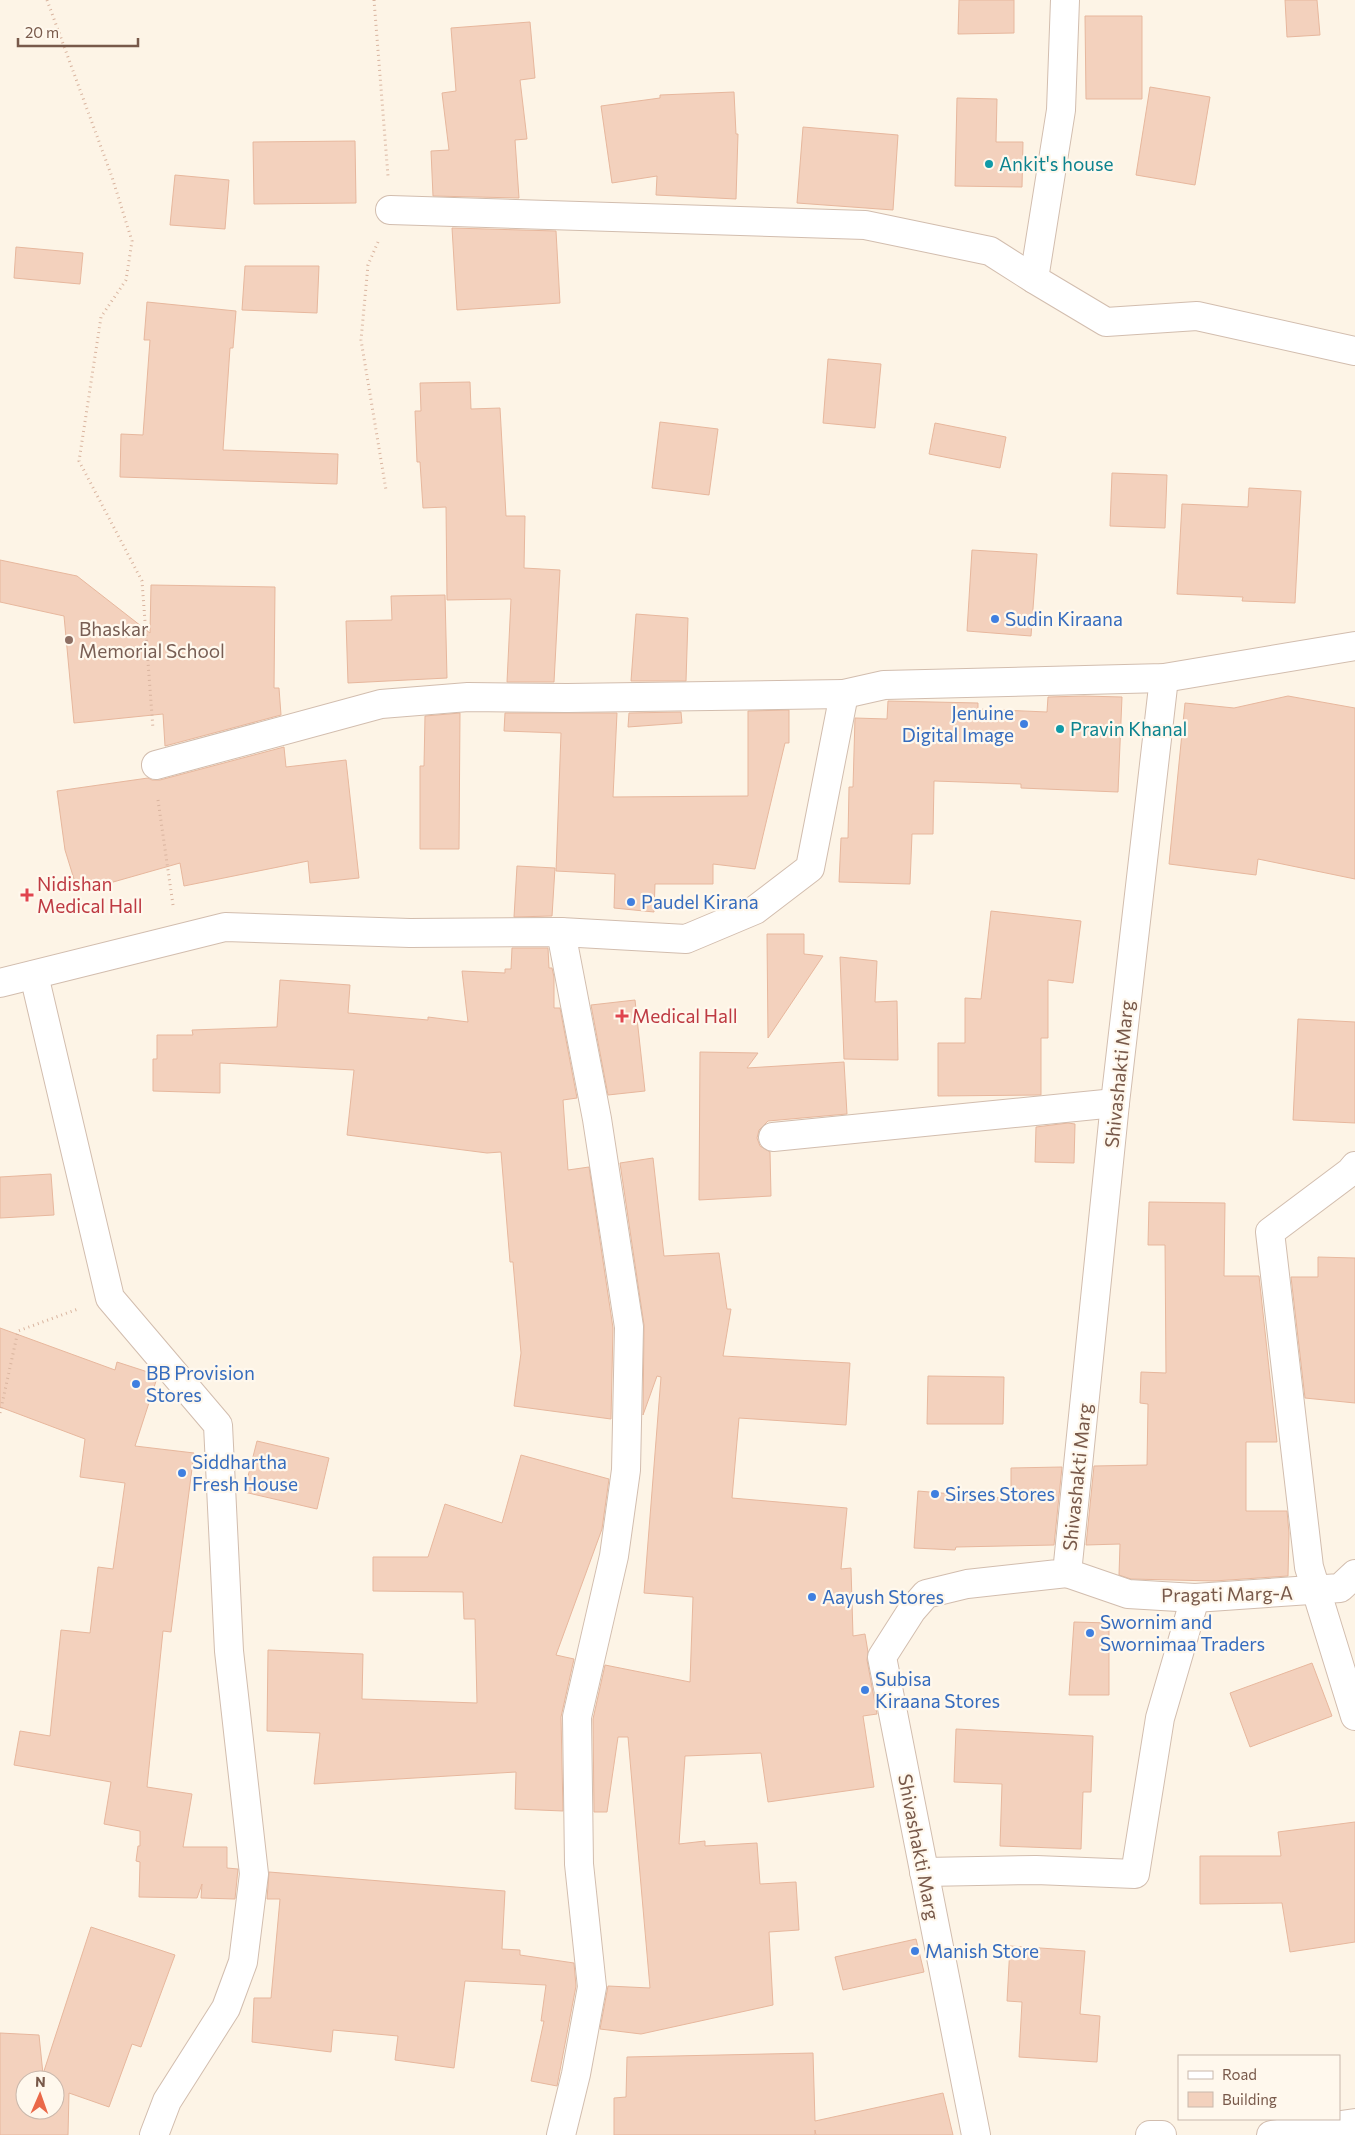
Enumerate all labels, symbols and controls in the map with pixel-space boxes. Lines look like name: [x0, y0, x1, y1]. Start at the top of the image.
scale bar: [18, 15, 138, 47]
text: 20 m: [25, 23, 59, 41]
place label: Ankit's house: [999, 152, 1114, 175]
marker: Ankit's house: [983, 158, 995, 170]
place label: Sudin Kiraana: [1005, 607, 1123, 630]
marker: Sudin Kiraana: [989, 613, 1001, 625]
place label: Bhaskar Memorial School: [79, 617, 225, 662]
marker: Bhaskar Memorial School: [63, 634, 75, 646]
place label: Jenuine Digital Image: [902, 701, 1014, 746]
place label: Pravin Khanal: [1070, 717, 1187, 740]
marker: Jenuine Digital Image: [1018, 718, 1030, 730]
marker: Pravin Khanal: [1054, 723, 1066, 735]
place label: Nidishan Medical Hall: [37, 872, 143, 917]
marker: Nidishan Medical Hall: [21, 889, 33, 901]
place label: Paudel Kirana: [641, 890, 759, 913]
marker: Paudel Kirana: [625, 896, 637, 908]
street label: Shivashakti Marg: [1099, 999, 1138, 1149]
place label: Medical Hall: [632, 1004, 738, 1027]
marker: Medical Hall: [616, 1010, 628, 1022]
place label: BB Provision Stores: [146, 1361, 255, 1406]
marker: BB Provision Stores: [130, 1378, 142, 1390]
street label: Shivashakti Marg: [1057, 1402, 1096, 1552]
place label: Siddhartha Fresh House: [192, 1450, 298, 1495]
marker: Siddhartha Fresh House: [176, 1467, 188, 1479]
place label: Sirses Stores: [945, 1482, 1055, 1505]
marker: Sirses Stores: [929, 1488, 941, 1500]
street label: Pragati Marg-A: [1161, 1581, 1293, 1606]
place label: Aayush Stores: [822, 1585, 944, 1608]
marker: Aayush Stores: [806, 1591, 818, 1603]
place label: Swornim and Swornimaa Traders: [1100, 1610, 1265, 1655]
marker: Swornim and Swornimaa Traders: [1084, 1627, 1096, 1639]
place label: Subisa Kiraana Stores: [875, 1667, 1000, 1712]
marker: Subisa Kiraana Stores: [859, 1684, 871, 1696]
street label: Shivashakti Marg: [894, 1772, 945, 1922]
place label: Manish Store: [925, 1939, 1039, 1962]
marker: Manish Store: [909, 1945, 921, 1957]
legend: [1178, 2055, 1340, 2120]
text: Road: [1222, 2065, 1257, 2083]
north arrow: [15, 2070, 65, 2120]
text: N: [35, 2073, 46, 2090]
text: Building: [1222, 2090, 1277, 2108]

